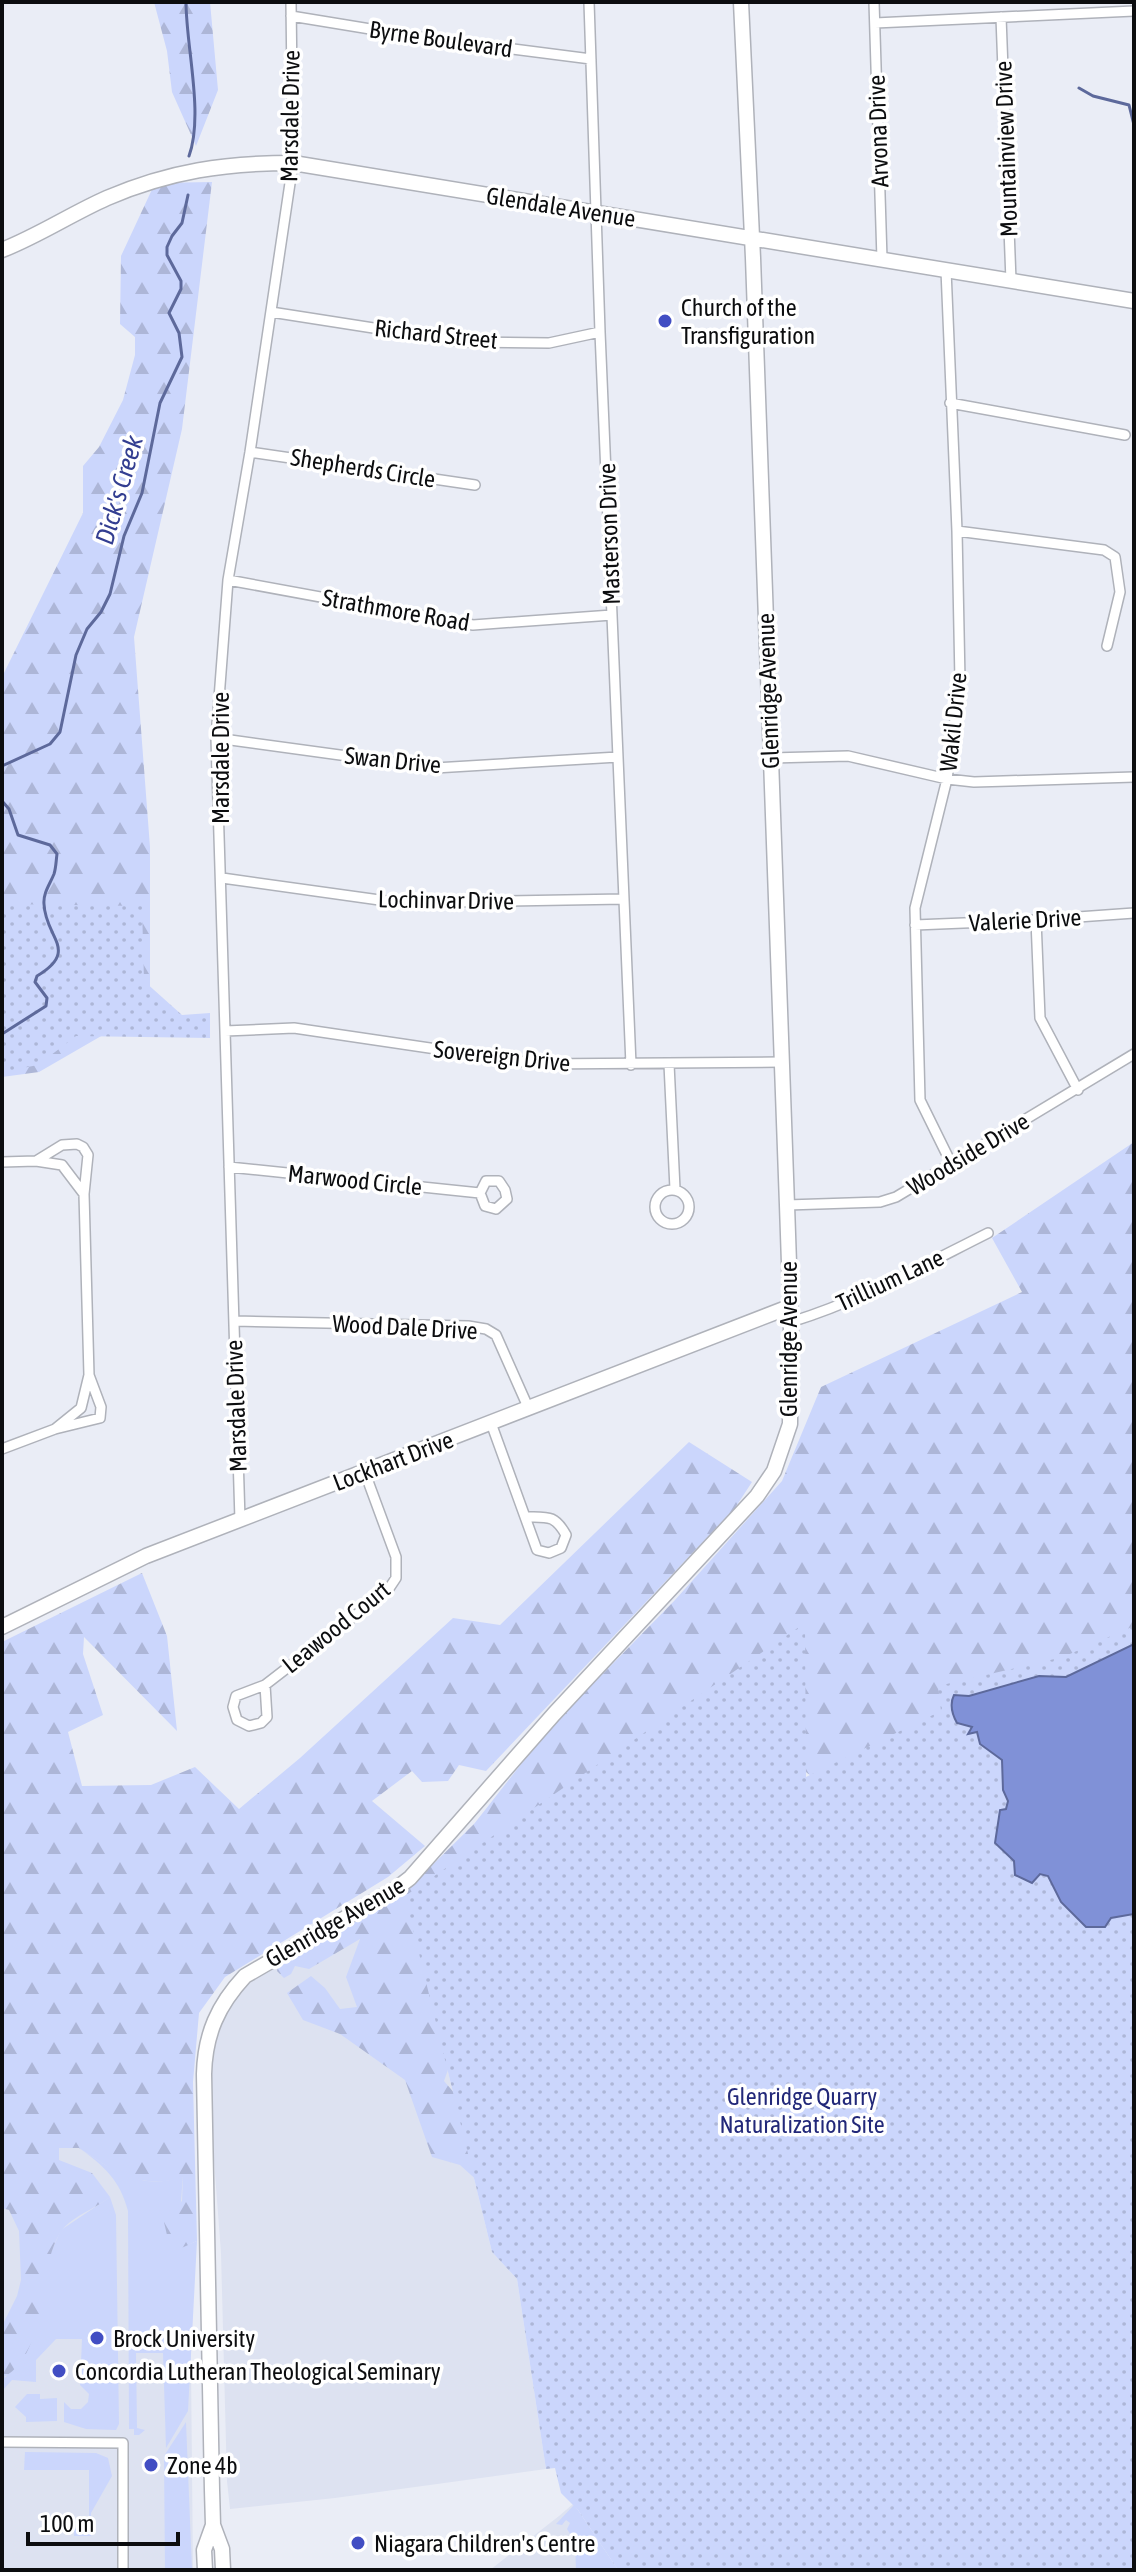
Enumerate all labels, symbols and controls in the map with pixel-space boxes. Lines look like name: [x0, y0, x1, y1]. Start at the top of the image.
street label: Byrne Boulevard: [368, 16, 514, 62]
street label: Marsdale Drive: [275, 50, 305, 182]
street label: Mountainview Drive: [989, 61, 1023, 237]
street label: Arvona Drive: [863, 74, 893, 188]
street label: Glendale Avenue: [484, 182, 638, 232]
place label: Church of the Transfiguration: [681, 294, 815, 349]
marker: Church of the Transfiguration: [656, 312, 674, 330]
street label: Richard Street: [373, 314, 499, 354]
water label: Dick's Creek: [89, 432, 149, 548]
street label: Shepherds Circle: [289, 443, 437, 493]
street label: Masterson Drive: [593, 463, 625, 605]
street label: Strathmore Road: [320, 584, 472, 636]
street label: Glenridge Avenue: [752, 613, 784, 769]
street label: Wakil Drive: [934, 671, 972, 773]
street label: Marsdale Drive: [207, 692, 234, 824]
street label: Swan Drive: [344, 742, 442, 778]
street label: Lochinvar Drive: [378, 885, 514, 915]
street label: Valerie Drive: [968, 904, 1082, 936]
street label: Sovereign Drive: [432, 1035, 572, 1077]
street label: Woodside Drive: [902, 1107, 1034, 1201]
street label: Marwood Circle: [286, 1160, 424, 1200]
street label: Trillium Lane: [832, 1243, 948, 1317]
street label: Glenridge Avenue: [775, 1261, 802, 1417]
street label: Wood Dale Drive: [332, 1310, 478, 1344]
street label: Marsdale Drive: [220, 1339, 252, 1473]
street label: Lockhart Drive: [329, 1426, 457, 1496]
street label: Leawood Court: [277, 1576, 395, 1678]
street label: Glenridge Avenue: [261, 1871, 409, 1973]
park label: Glenridge Quarry Naturalization Site: [719, 2083, 885, 2138]
place label: Brock University: [113, 2325, 255, 2352]
marker: Brock University: [88, 2329, 106, 2347]
place label: Concordia Lutheran Theological Seminary: [75, 2358, 441, 2385]
marker: Concordia Lutheran Theological Seminary: [50, 2362, 68, 2380]
place label: Zone 4b: [167, 2452, 238, 2479]
marker: Zone 4b: [142, 2456, 160, 2474]
scale bar: [28, 2496, 178, 2546]
text: 100 m: [40, 2510, 94, 2537]
place label: Niagara Children's Centre: [374, 2530, 595, 2557]
marker: Niagara Children's Centre: [349, 2534, 367, 2552]

